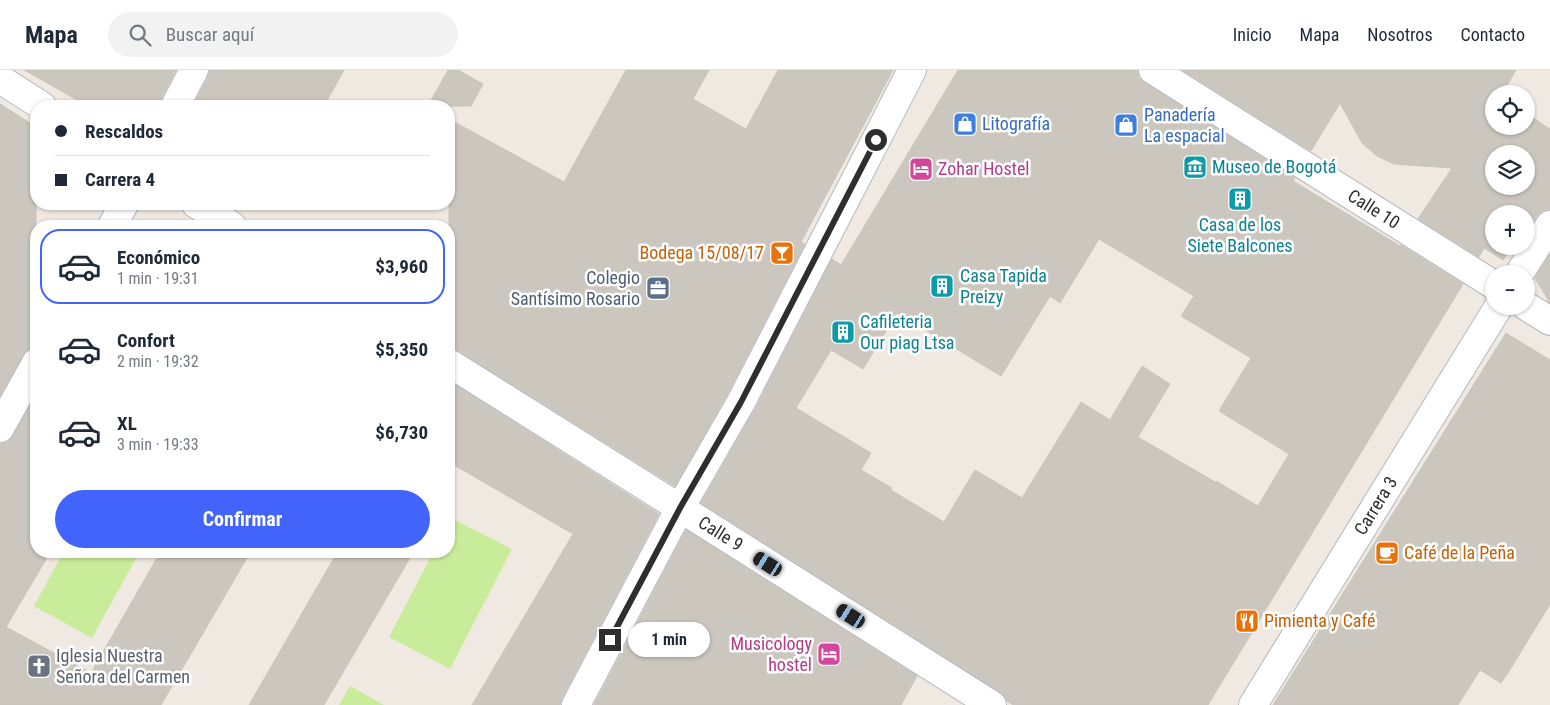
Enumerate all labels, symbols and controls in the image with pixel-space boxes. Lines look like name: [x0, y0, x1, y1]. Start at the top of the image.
search box: [108, 12, 458, 57]
text: Mapa: [25, 21, 78, 49]
icon: search: [126, 21, 154, 49]
text: Buscar aquí: [166, 23, 254, 46]
text: Inicio: [1233, 24, 1272, 45]
text: Mapa: [1300, 24, 1339, 45]
text: Nosotros: [1367, 24, 1433, 45]
text: Contacto: [1461, 24, 1525, 45]
map controls: [1485, 85, 1535, 315]
button: locate: [1485, 85, 1535, 135]
place label: Panadería La espacial: [1144, 104, 1225, 146]
shop icon: Litografía: [952, 111, 978, 137]
shop icon: Panadería La espacial: [1113, 112, 1139, 138]
place label: Litografía: [982, 113, 1050, 134]
text: Rescaldos: [85, 120, 163, 143]
route start: [865, 129, 887, 151]
button: layers: [1485, 145, 1535, 195]
museum icon: Museo de Bogotá: [1182, 154, 1208, 180]
hotel icon: Zohar Hostel: [908, 156, 934, 182]
place label: Museo de Bogotá: [1212, 156, 1336, 177]
place label: Zohar Hostel: [938, 158, 1030, 179]
text: Carrera 4: [85, 168, 155, 191]
street label: Calle 10: [1344, 185, 1404, 233]
building icon: Casa de los Siete Balcones: [1227, 186, 1253, 212]
button: +: [1485, 205, 1535, 255]
place label: Casa de los Siete Balcones: [1187, 214, 1293, 256]
bar icon: Bodega 15/08/17: [769, 240, 795, 266]
place label: Bodega 15/08/17: [639, 242, 764, 263]
icon: car: [57, 244, 102, 289]
text: Económico: [117, 246, 200, 269]
text: $3,960: [375, 255, 428, 278]
place label: Casa Tapida Preizy: [960, 265, 1047, 307]
button: −: [1485, 265, 1535, 315]
place label: Colegio Santísimo Rosario: [511, 267, 640, 309]
text: 1 min · 19:31: [117, 269, 199, 288]
building icon: Casa Tapida Preizy: [929, 273, 955, 299]
office icon: Colegio Santísimo Rosario: [645, 275, 671, 301]
place label: Cafileteria Our piag Ltsa: [860, 311, 955, 353]
building icon: Cafileteria Our piag Ltsa: [830, 319, 856, 345]
icon: car: [57, 327, 102, 372]
text: Confort: [117, 329, 175, 352]
text: $5,350: [375, 338, 428, 361]
text: 2 min · 19:32: [117, 352, 199, 371]
icon: car: [57, 410, 102, 455]
text: XL: [117, 412, 137, 435]
text: $6,730: [375, 421, 428, 444]
text: 3 min · 19:33: [117, 435, 199, 454]
street label: Carrera 3: [1349, 472, 1401, 539]
button: Confirmar: [55, 490, 430, 548]
street label: Calle 9: [695, 511, 747, 555]
cafe icon: Café de la Peña: [1374, 540, 1400, 566]
place label: Café de la Peña: [1404, 542, 1515, 563]
car: [751, 550, 784, 578]
car: [834, 602, 867, 630]
restaurant icon: Pimienta y Café: [1234, 608, 1260, 634]
place label: Pimienta y Café: [1264, 610, 1375, 631]
callout: 1 min: [628, 622, 710, 658]
route end: [599, 629, 621, 651]
text: 1 min: [651, 630, 687, 649]
place label: Musicology hostel: [730, 633, 812, 675]
hotel icon: Musicology hostel: [816, 641, 842, 667]
place label: Iglesia Nuestra Señora del Carmen: [56, 645, 190, 687]
church icon: Iglesia Nuestra Señora del Carmen: [26, 653, 52, 679]

